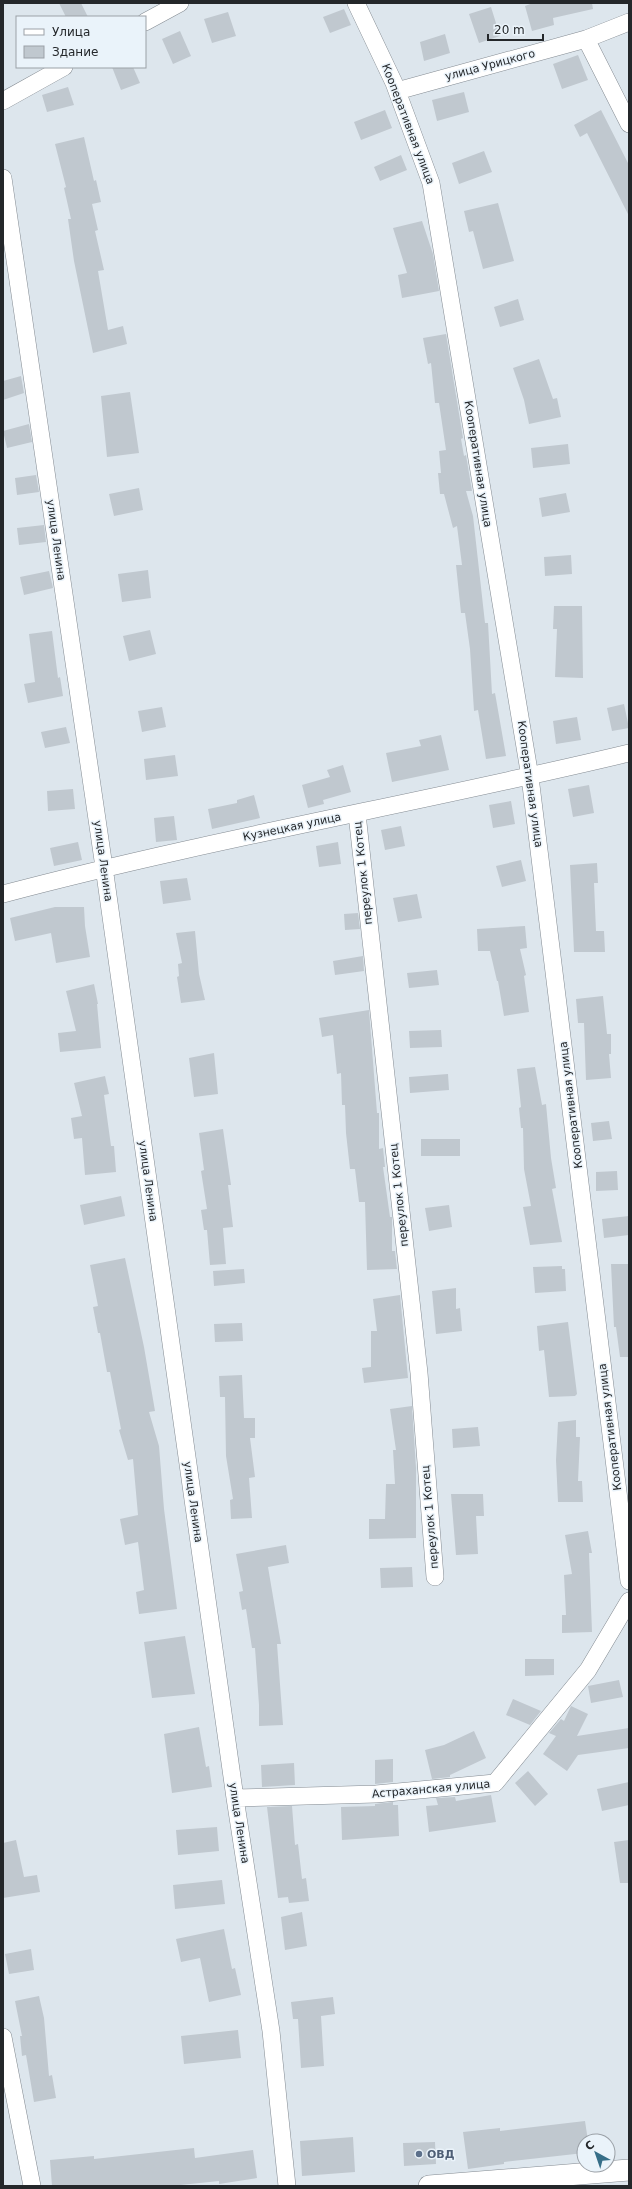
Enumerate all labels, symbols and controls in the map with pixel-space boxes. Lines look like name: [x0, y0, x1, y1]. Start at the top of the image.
legend: [16, 16, 146, 68]
scale bar: [488, 16, 543, 42]
text: 20 m: [494, 23, 525, 37]
text: Улица: [52, 25, 90, 39]
text: Здание: [52, 45, 98, 59]
street label: улица Урицкого: [444, 47, 537, 83]
street label: Кооперативная улица: [379, 62, 437, 186]
street label: Кооперативная улица: [462, 400, 494, 528]
street label: улица Ленина: [44, 499, 68, 581]
street label: Кооперативная улица: [515, 720, 545, 848]
street label: Кузнецкая улица: [242, 810, 342, 844]
street label: улица Ленина: [91, 820, 115, 902]
street label: переулок 1 Котец: [351, 821, 375, 925]
street label: Кооперативная улица: [557, 1041, 585, 1169]
street label: улица Ленина: [136, 1140, 160, 1222]
street label: переулок 1 Котец: [387, 1143, 411, 1247]
street label: Кооперативная улица: [596, 1363, 624, 1491]
street label: улица Ленина: [181, 1461, 205, 1543]
street label: переулок 1 Котец: [419, 1465, 441, 1569]
street label: Астраханская улица: [371, 1777, 491, 1801]
street label: улица Ленина: [226, 1782, 252, 1864]
north arrow: [576, 2133, 616, 2173]
text: С: [583, 2138, 597, 2153]
place label: ОВД: [427, 2148, 455, 2161]
marker: ОВД: [414, 2149, 424, 2159]

